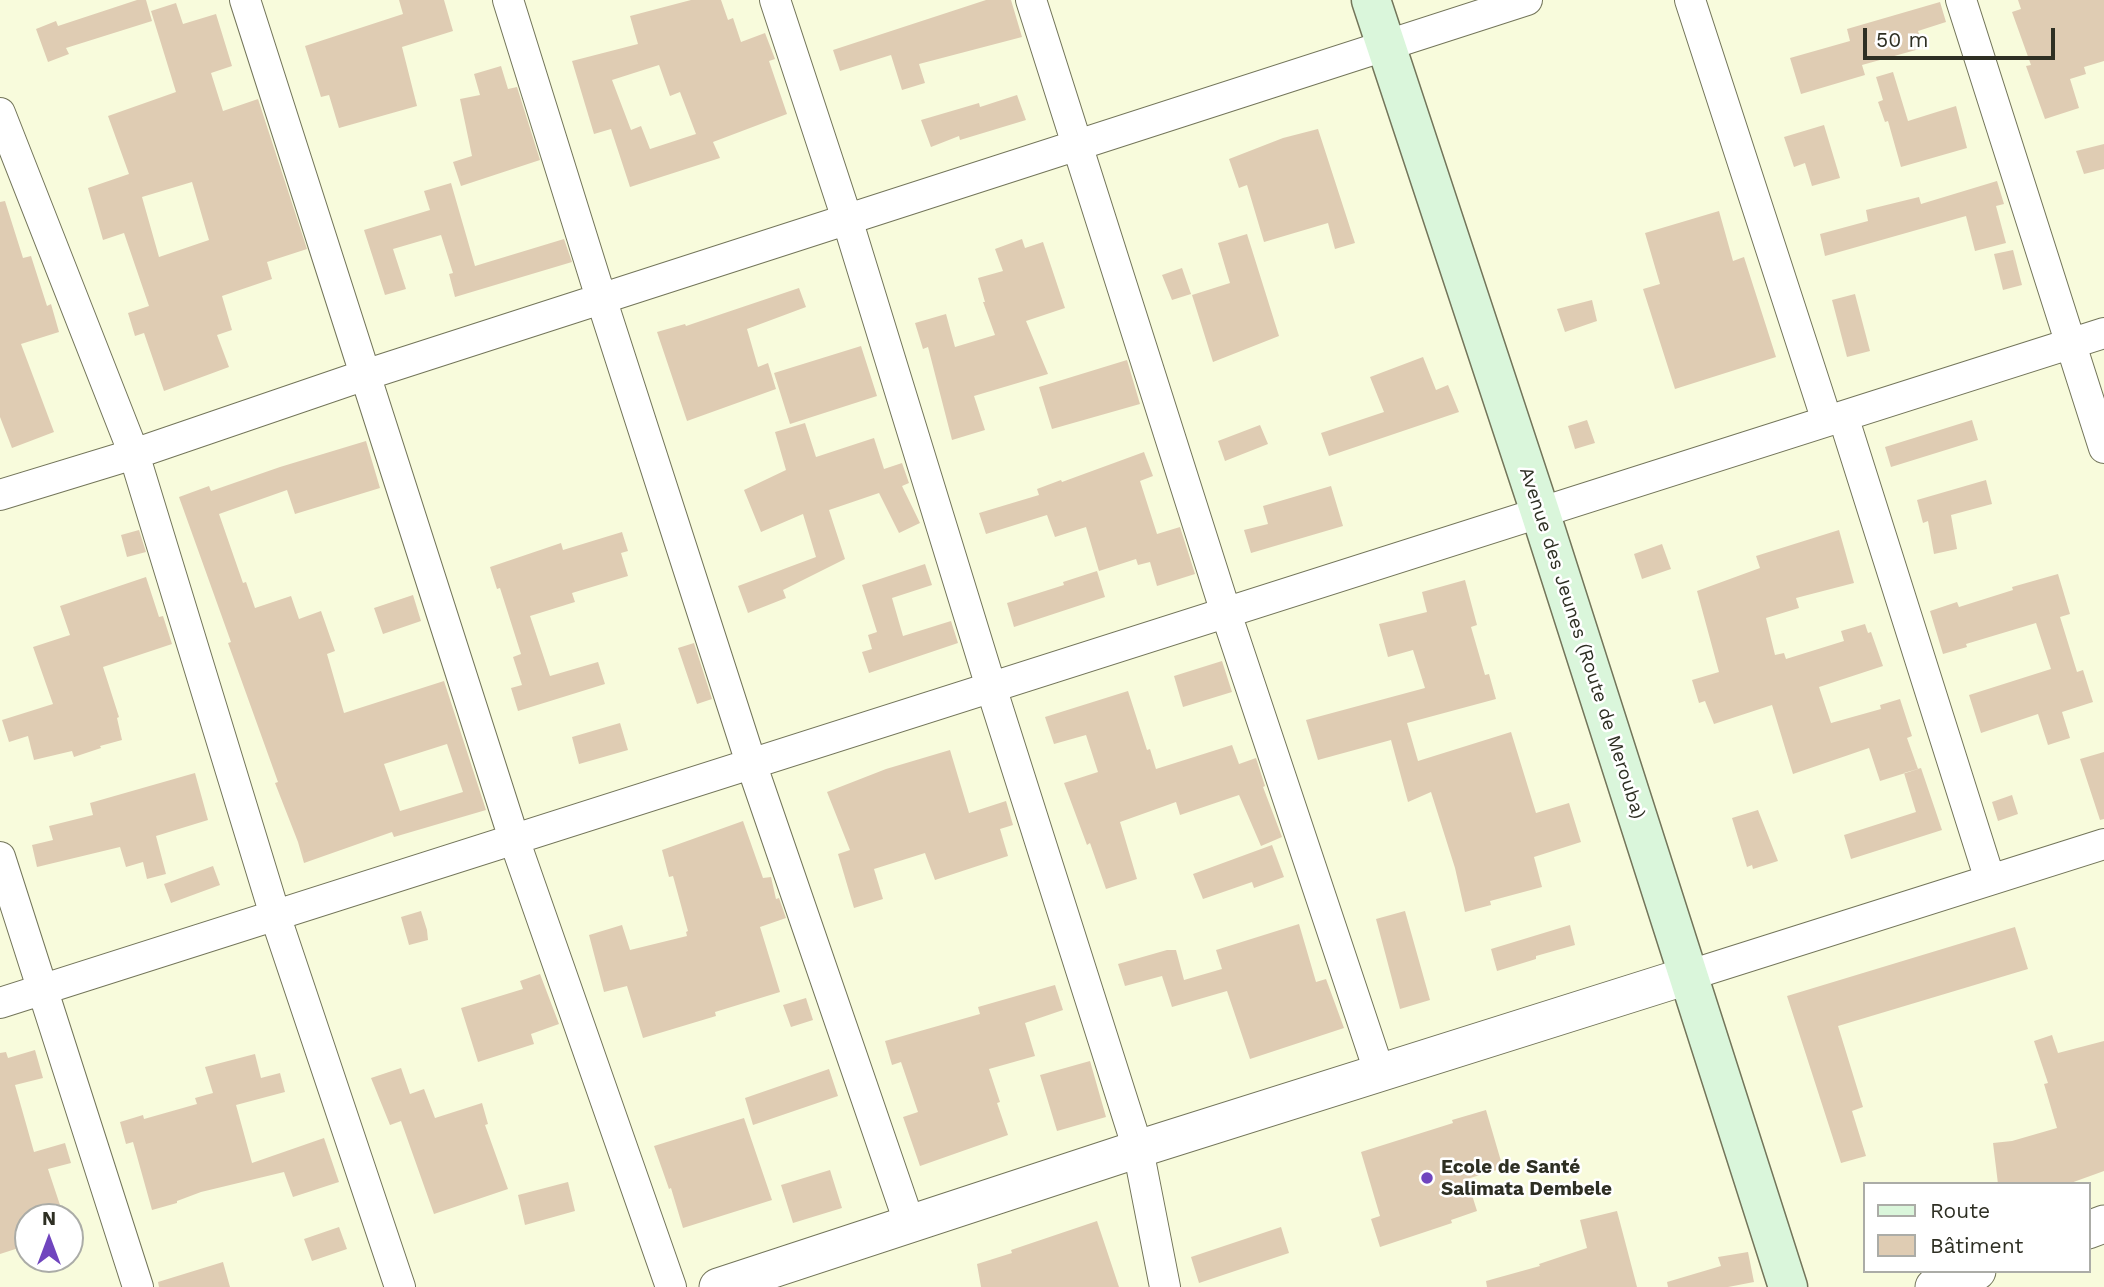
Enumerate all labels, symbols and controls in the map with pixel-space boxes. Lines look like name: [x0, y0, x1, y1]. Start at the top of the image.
scale bar: [1866, 14, 2058, 58]
text: 50 m: [1876, 27, 1928, 52]
street label: Avenue des Jeunes (Route de Merouba): [1514, 464, 1650, 822]
place label: Ecole de Santé Salimata Dembele: [1441, 1156, 1612, 1200]
marker: Ecole de Santé Salimata Dembele: [1419, 1170, 1435, 1186]
legend: [1862, 1182, 2090, 1273]
text: Route: [1930, 1198, 1990, 1223]
north arrow: [14, 1203, 84, 1273]
text: N: [42, 1207, 56, 1230]
text: Bâtiment: [1930, 1233, 2023, 1258]

